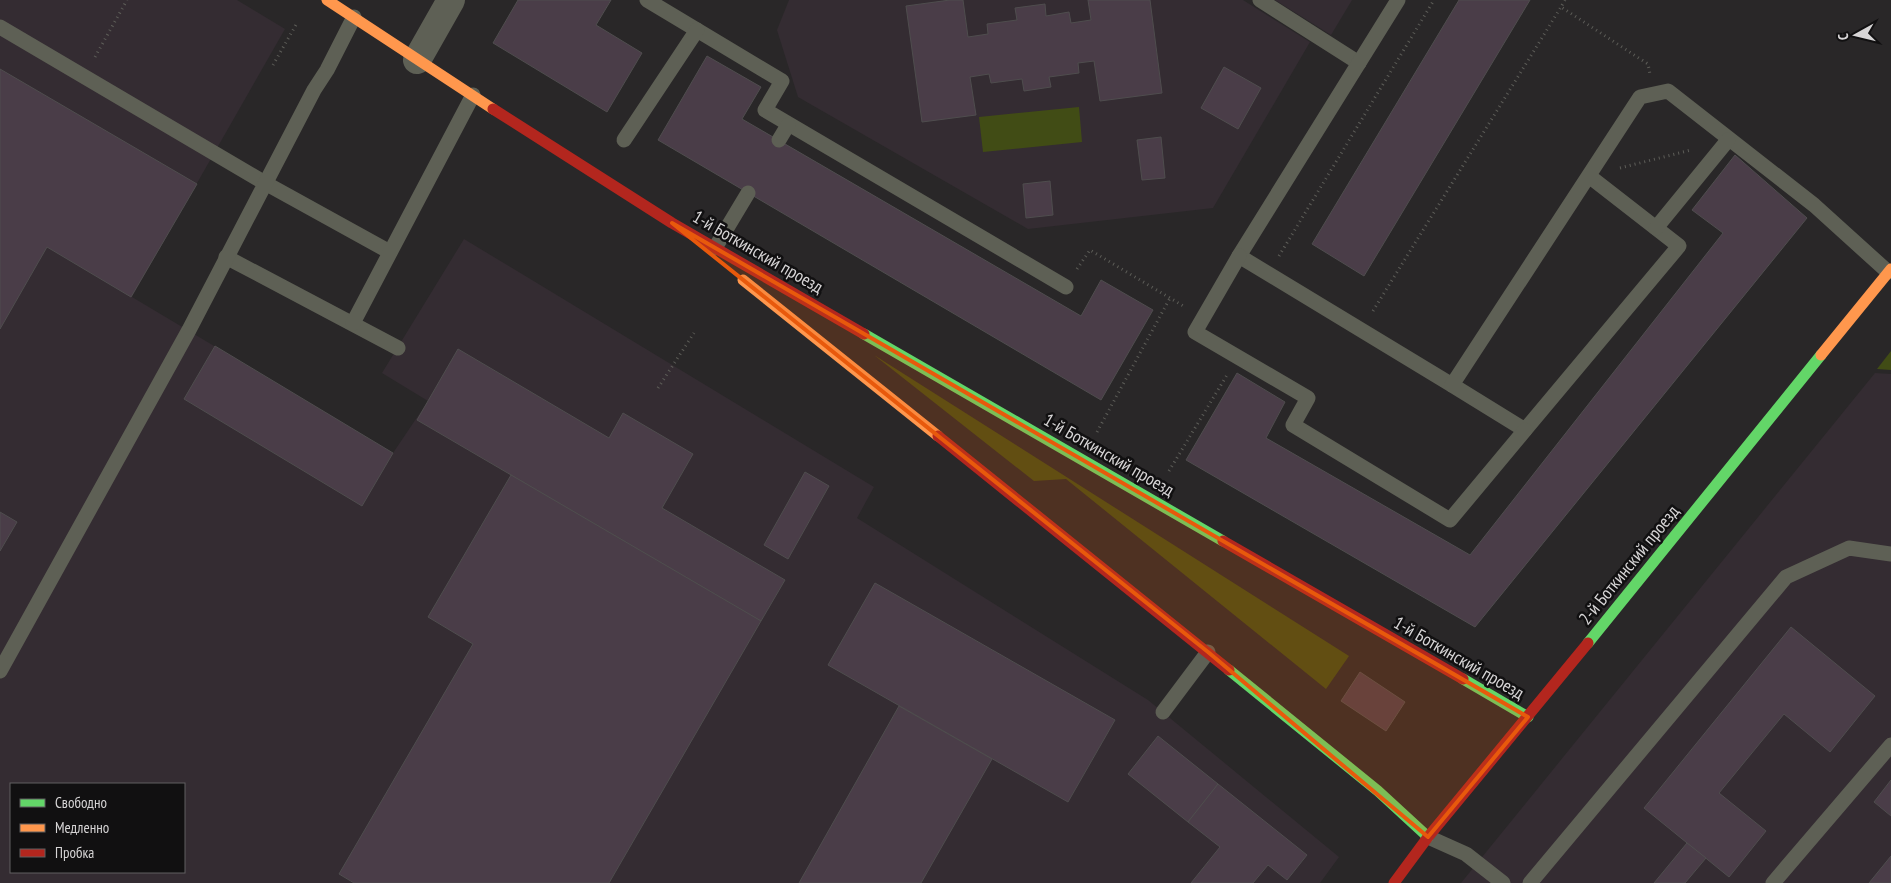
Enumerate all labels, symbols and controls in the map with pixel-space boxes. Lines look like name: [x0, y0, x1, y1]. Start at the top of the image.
north arrow: [1831, 10, 1881, 60]
text: С: [1834, 32, 1852, 41]
street label: 1-й Боткинский проезд: [689, 205, 828, 298]
street label: 1-й Боткинский проезд: [1040, 408, 1179, 501]
street label: 2-й Боткинский проезд: [1573, 500, 1684, 629]
street label: 1-й Боткинский проезд: [1390, 611, 1529, 704]
legend: [10, 783, 185, 873]
text: Свободно: [55, 793, 107, 812]
text: Медленно: [55, 818, 109, 837]
text: Пробка: [55, 843, 94, 862]

